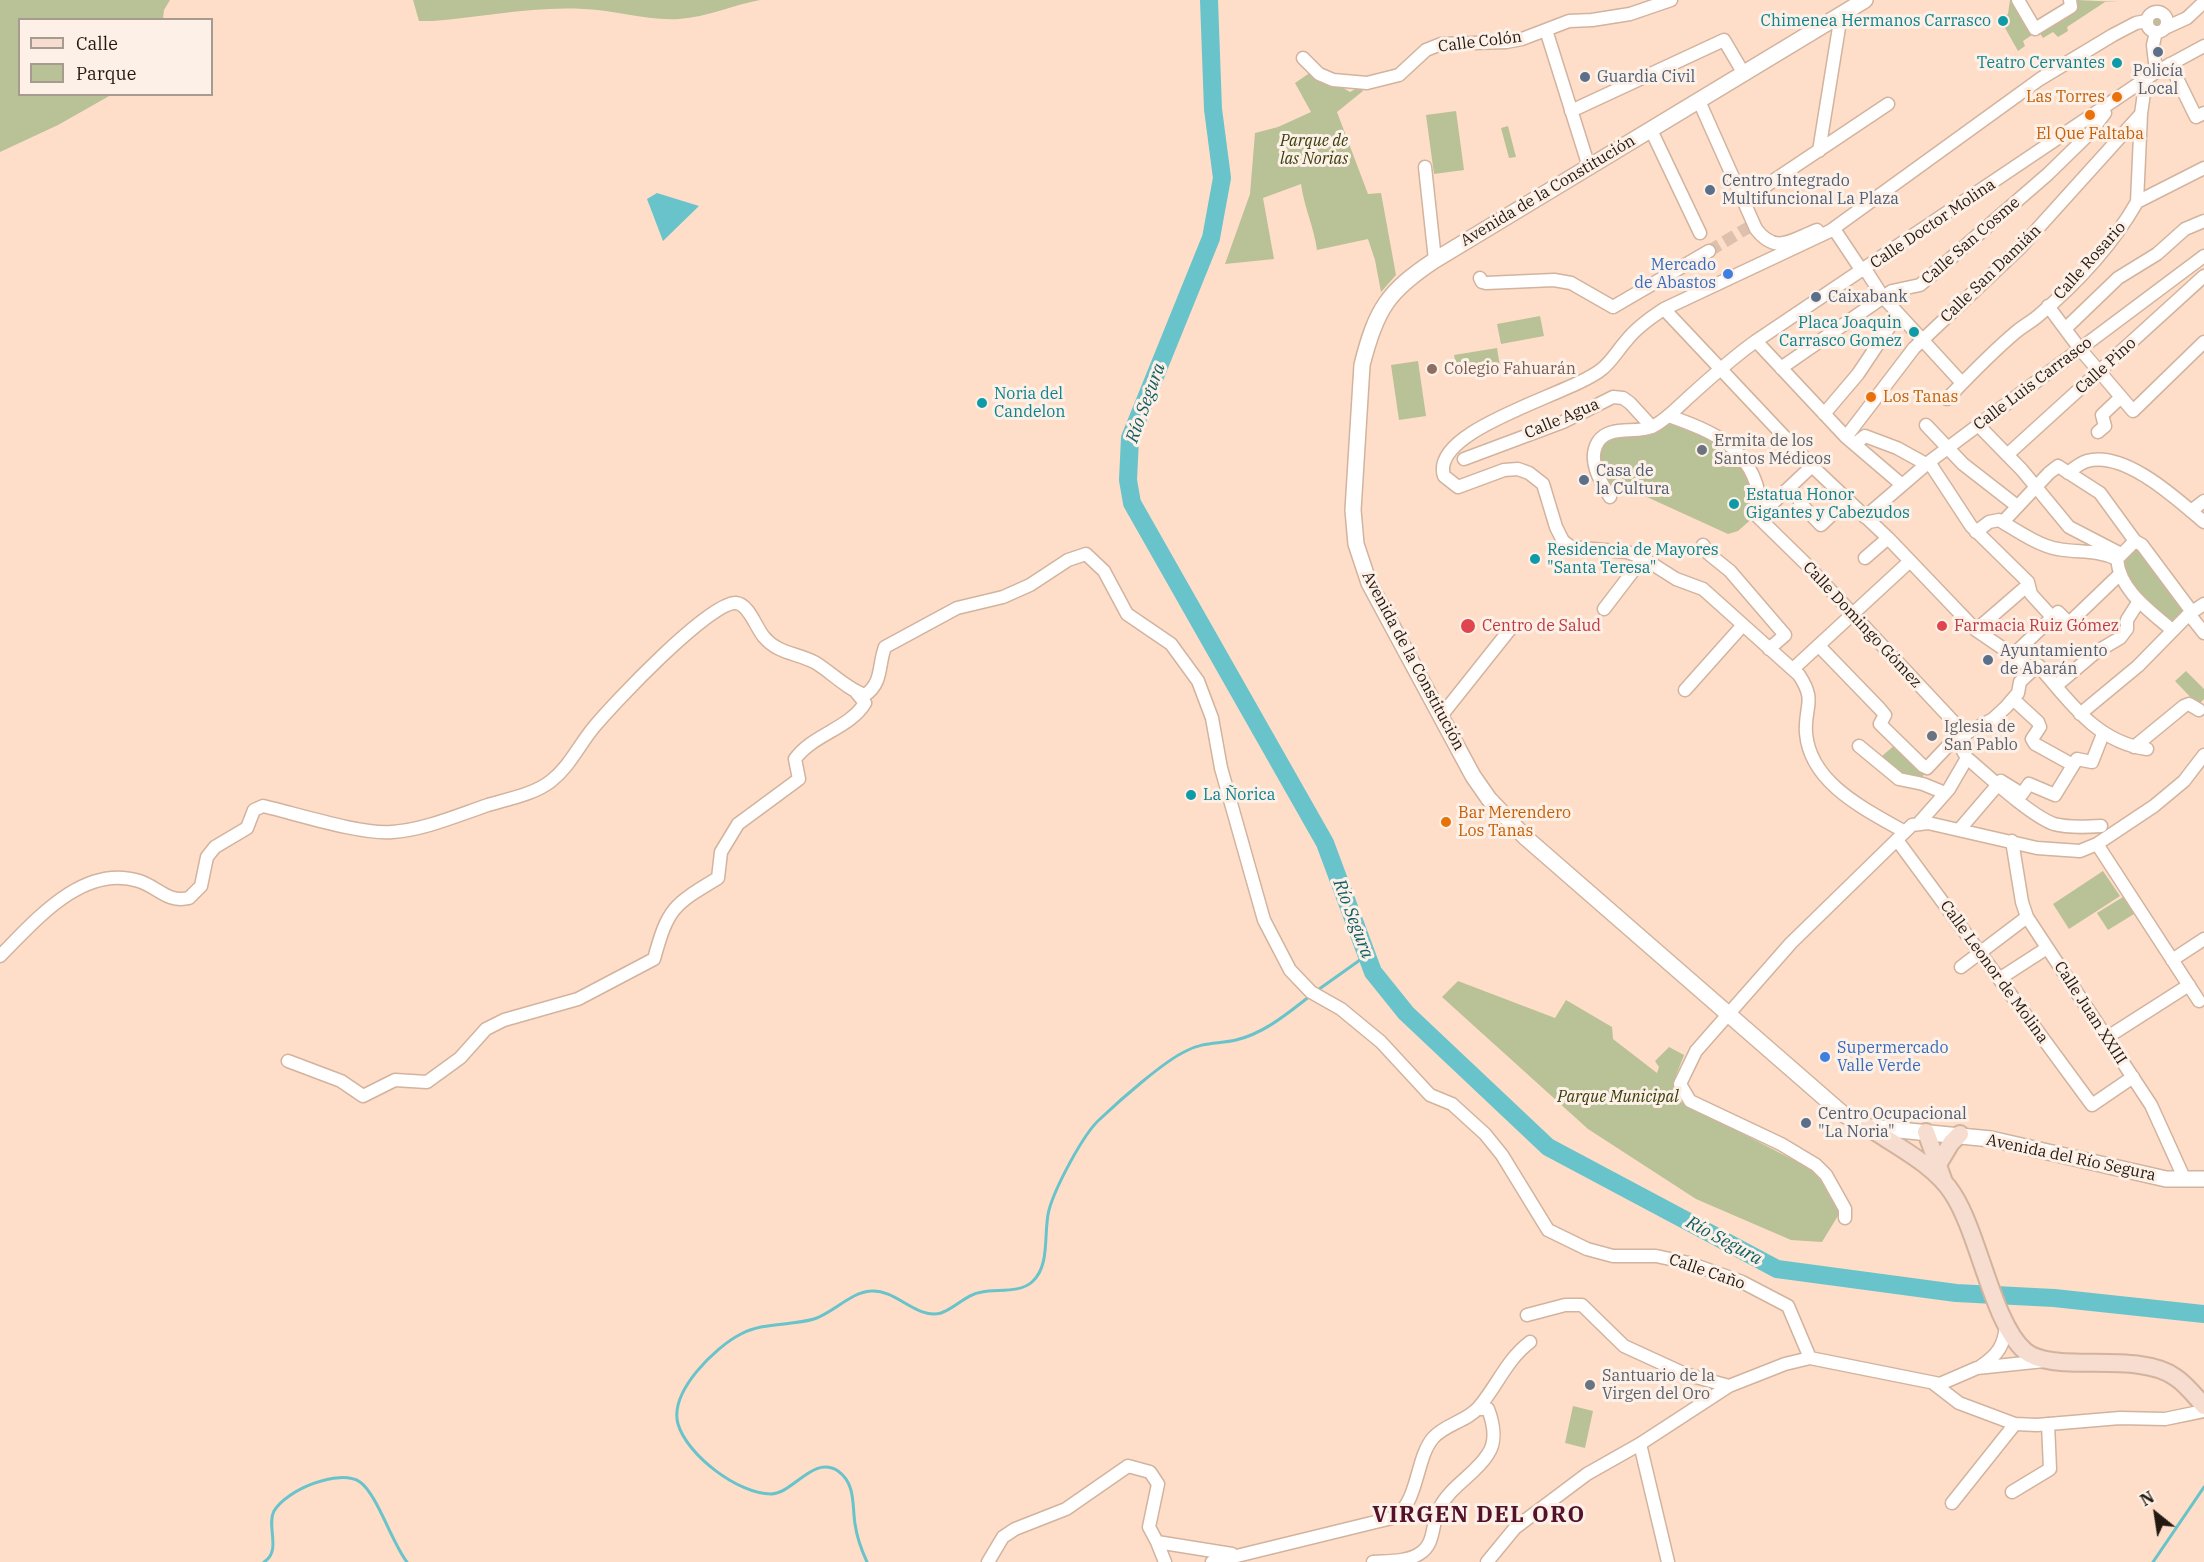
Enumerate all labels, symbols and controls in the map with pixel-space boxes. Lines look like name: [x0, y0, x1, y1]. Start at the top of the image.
place label: Chimenea Hermanos Carrasco: [1761, 11, 1991, 31]
marker: Chimenea Hermanos Carrasco: [1996, 14, 2010, 28]
legend: [18, 18, 213, 96]
street label: Calle Colón: [1437, 27, 1523, 57]
text: Calle: [76, 32, 118, 55]
marker: Policía Local: [2151, 45, 2165, 59]
place label: Teatro Cervantes: [1977, 53, 2105, 73]
marker: Teatro Cervantes: [2110, 56, 2124, 70]
place label: Policía Local: [2133, 61, 2183, 99]
text: Parque: [76, 62, 136, 85]
place label: Guardia Civil: [1597, 67, 1695, 87]
marker: Guardia Civil: [1578, 70, 1592, 84]
place label: Las Torres: [2026, 87, 2105, 107]
marker: Las Torres: [2110, 90, 2124, 104]
marker: El Que Faltaba: [2083, 108, 2097, 122]
place label: El Que Faltaba: [2036, 124, 2144, 144]
park label: Parque de las Norias: [1280, 131, 1348, 169]
street label: Avenida de la Constitución: [1457, 131, 1639, 251]
place label: Centro Integrado Multifuncional La Plaza: [1722, 171, 1899, 209]
street label: Calle Doctor Molina: [1867, 175, 1999, 273]
marker: Centro Integrado Multifuncional La Plaza: [1703, 183, 1717, 197]
street label: Calle San Cosme: [1918, 193, 2024, 289]
street label: Calle Rosario: [2050, 218, 2130, 304]
street label: Calle San Damián: [1937, 221, 2045, 327]
place label: Mercado de Abastos: [1634, 255, 1716, 293]
marker: Mercado de Abastos: [1721, 267, 1735, 281]
place label: Caixabank: [1828, 287, 1908, 307]
marker: Caixabank: [1809, 290, 1823, 304]
place label: Placa Joaquin Carrasco Gomez: [1779, 313, 1902, 351]
marker: Placa Joaquin Carrasco Gomez: [1907, 325, 1921, 339]
street label: Calle Luis Carrasco: [1970, 333, 2096, 435]
street label: Calle Pino: [2072, 334, 2140, 398]
place label: Colegio Fahuarán: [1444, 359, 1576, 379]
water label: Río Segura: [1122, 360, 1170, 446]
marker: Colegio Fahuarán: [1425, 362, 1439, 376]
place label: Noria del Candelon: [994, 384, 1066, 422]
place label: Los Tanas: [1883, 387, 1958, 407]
marker: Los Tanas: [1864, 390, 1878, 404]
street label: Calle Agua: [1522, 395, 1602, 443]
marker: Noria del Candelon: [975, 396, 989, 410]
place label: Ermita de los Santos Médicos: [1714, 431, 1831, 469]
marker: Ermita de los Santos Médicos: [1695, 443, 1709, 457]
place label: Casa de la Cultura: [1596, 461, 1670, 499]
marker: Casa de la Cultura: [1577, 473, 1591, 487]
place label: Estatua Honor Gigantes y Cabezudos: [1746, 485, 1910, 523]
marker: Estatua Honor Gigantes y Cabezudos: [1727, 497, 1741, 511]
place label: Residencia de Mayores "Santa Teresa": [1547, 540, 1719, 578]
marker: Residencia de Mayores "Santa Teresa": [1528, 552, 1542, 566]
street label: Calle Domingo Gómez: [1799, 558, 1925, 692]
street label: Avenida de la Constitución: [1358, 568, 1468, 754]
place label: Centro de Salud: [1482, 616, 1601, 636]
place label: Farmacia Ruiz Gómez: [1954, 616, 2119, 636]
marker: Centro de Salud: [1459, 617, 1477, 635]
marker: Farmacia Ruiz Gómez: [1935, 619, 1949, 633]
place label: Ayuntamiento de Abarán: [2000, 641, 2108, 679]
marker: Ayuntamiento de Abarán: [1981, 653, 1995, 667]
place label: Iglesia de San Pablo: [1944, 717, 2018, 755]
marker: Iglesia de San Pablo: [1925, 729, 1939, 743]
place label: La Ñorica: [1203, 785, 1275, 805]
marker: La Ñorica: [1184, 788, 1198, 802]
place label: Bar Merendero Los Tanas: [1458, 803, 1571, 841]
marker: Bar Merendero Los Tanas: [1439, 815, 1453, 829]
water label: Río Segura: [1328, 876, 1378, 962]
street label: Calle Leonor de Molina: [1936, 897, 2052, 1047]
street label: Calle Juan XXIII: [2050, 958, 2130, 1068]
place label: Supermercado Valle Verde: [1837, 1038, 1949, 1076]
marker: Supermercado Valle Verde: [1818, 1050, 1832, 1064]
park label: Parque Municipal: [1557, 1087, 1679, 1107]
place label: Centro Ocupacional "La Noria": [1818, 1104, 1967, 1142]
marker: Centro Ocupacional "La Noria": [1799, 1116, 1813, 1130]
street label: Avenida del Río Segura: [1985, 1131, 2157, 1185]
water label: Río Segura: [1682, 1212, 1766, 1270]
street label: Calle Caño: [1667, 1250, 1747, 1294]
place label: Santuario de la Virgen del Oro: [1602, 1366, 1715, 1404]
marker: Santuario de la Virgen del Oro: [1583, 1378, 1597, 1392]
north arrow: [2126, 1484, 2186, 1544]
text: N: [2137, 1487, 2157, 1510]
district label: VIRGEN DEL ORO: [1372, 1503, 1586, 1529]

